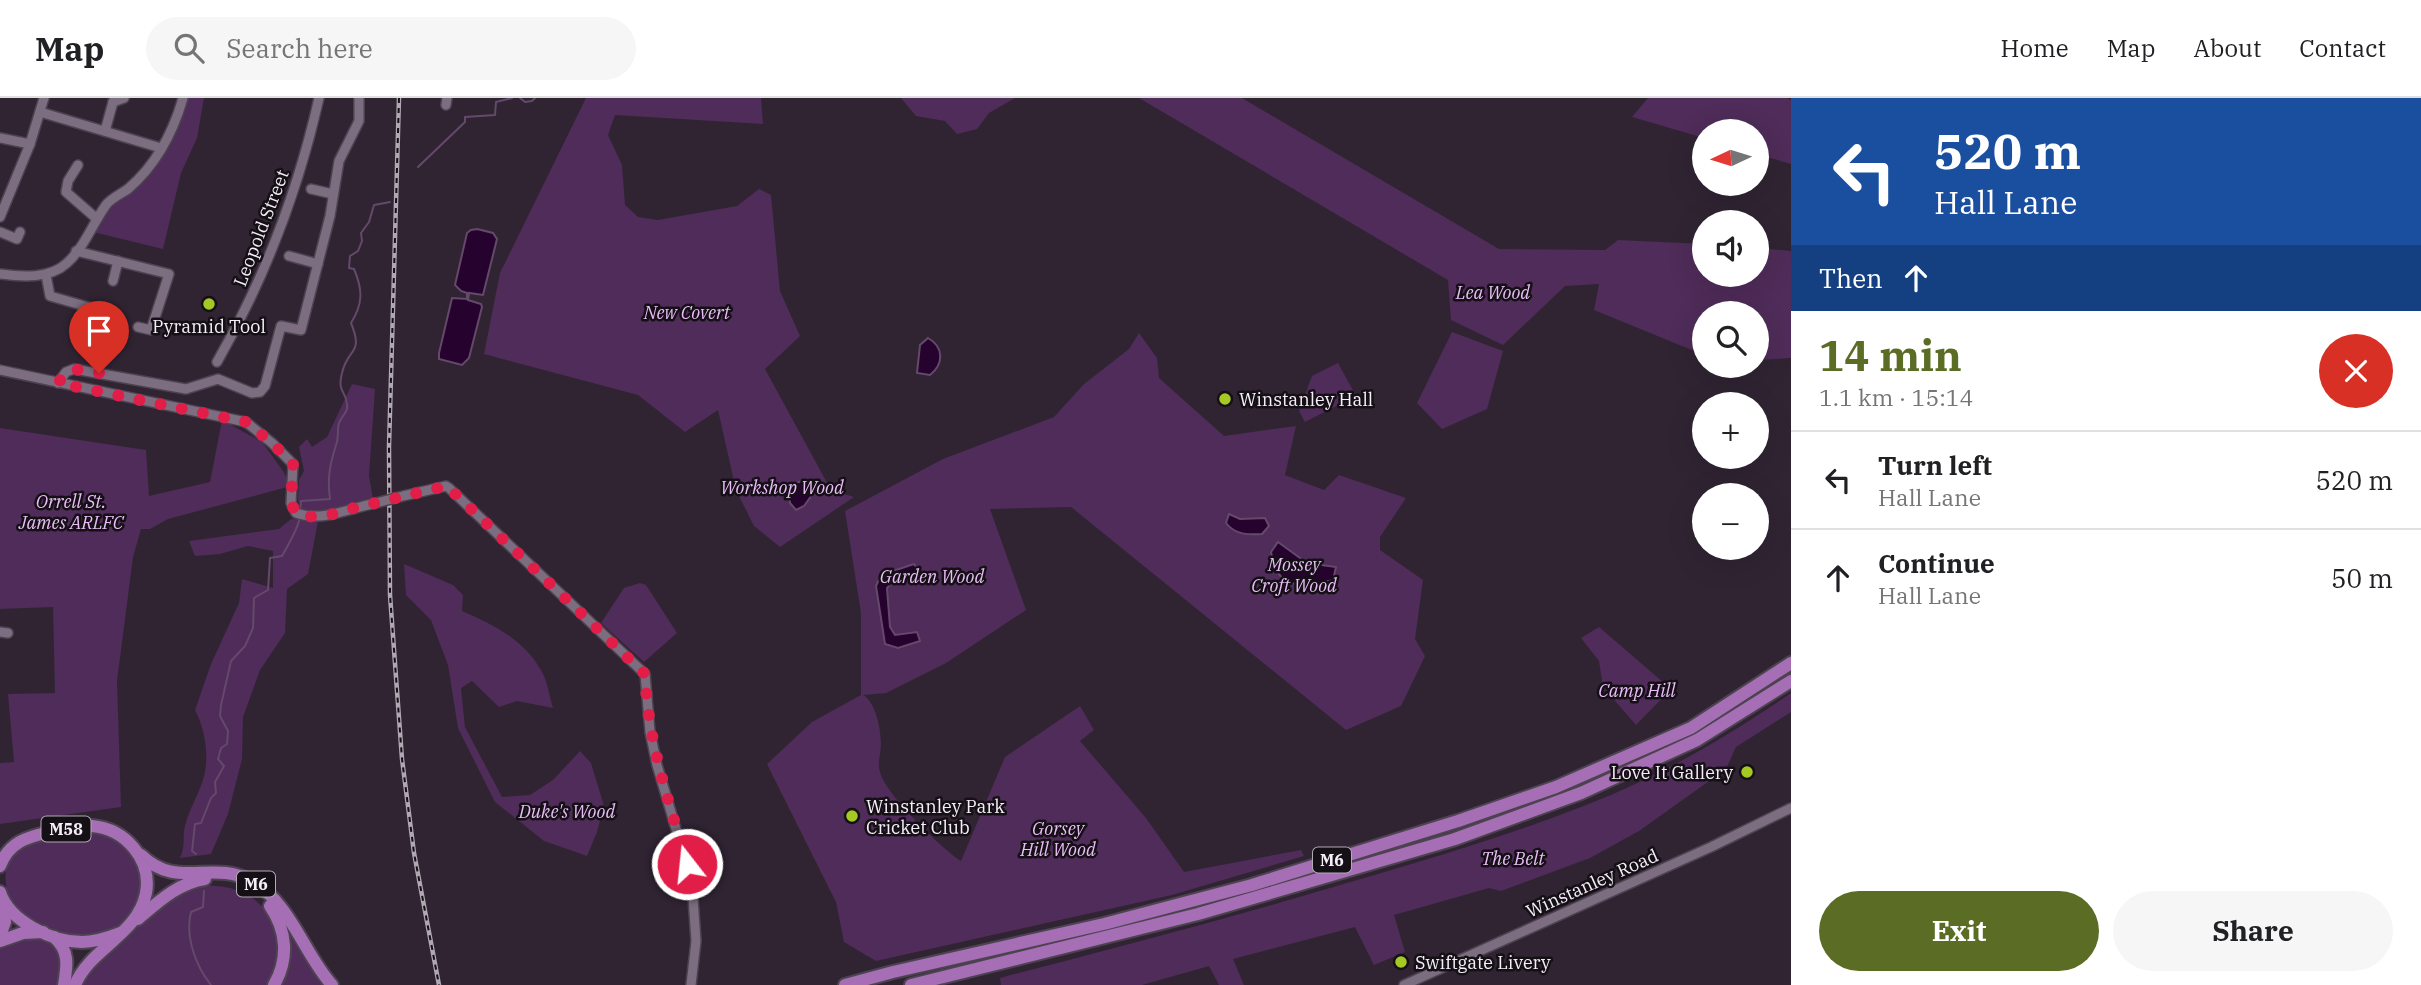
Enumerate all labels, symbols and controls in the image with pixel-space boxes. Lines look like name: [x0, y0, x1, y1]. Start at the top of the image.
search box: [146, 17, 636, 80]
text: Map: [35, 27, 104, 70]
icon: search: [170, 29, 208, 67]
text: Search here: [226, 31, 373, 65]
text: Home: [2001, 32, 2069, 64]
text: Map: [2107, 32, 2155, 64]
text: About: [2193, 32, 2261, 64]
text: Contact: [2299, 32, 2386, 64]
north arrow: [1692, 119, 1769, 196]
map controls: [1692, 119, 1769, 560]
text: 520 m: [1934, 119, 2081, 182]
icon: left: [1819, 126, 1910, 217]
street label: Leopold Street: [228, 166, 294, 290]
text: Hall Lane: [1934, 181, 2077, 223]
button: sound: [1692, 210, 1769, 287]
icon: ahead: [1897, 259, 1935, 297]
text: Then: [1819, 261, 1883, 295]
park label: Lea Wood: [1455, 281, 1530, 304]
marker: Pyramid Tool: [201, 296, 217, 312]
pin: [69, 301, 129, 373]
park label: New Covert: [643, 301, 731, 324]
button: search: [1692, 301, 1769, 378]
icon: arrive: [80, 312, 118, 350]
place label: Pyramid Tool: [152, 315, 266, 338]
text: 14 min: [1819, 328, 1962, 383]
button: close: [2319, 334, 2393, 408]
text: 1.1 km · 15:14: [1819, 382, 1973, 412]
place label: Winstanley Hall: [1239, 388, 1373, 411]
marker: Winstanley Hall: [1217, 391, 1233, 407]
button: +: [1692, 392, 1769, 469]
text: Turn left: [1878, 448, 1992, 482]
icon: left: [1819, 461, 1857, 499]
text: 520 m: [2315, 463, 2393, 497]
park label: Workshop Wood: [720, 476, 844, 499]
text: Hall Lane: [1878, 482, 1981, 512]
button: −: [1692, 483, 1769, 560]
park label: Orrell St. James ARLFC: [18, 490, 125, 534]
text: Continue: [1878, 546, 1995, 580]
park label: Mossey Croft Wood: [1251, 553, 1337, 597]
icon: ahead: [1819, 559, 1857, 597]
text: 50 m: [2331, 561, 2393, 595]
park label: Garden Wood: [880, 565, 984, 588]
text: Hall Lane: [1878, 580, 1981, 610]
park label: Camp Hill: [1598, 679, 1677, 702]
place label: Love It Gallery: [1611, 761, 1733, 784]
marker: Love It Gallery: [1739, 764, 1755, 780]
place label: Winstanley Park Cricket Club: [866, 795, 1005, 839]
park label: Duke's Wood: [518, 800, 615, 823]
marker: Winstanley Park Cricket Club: [844, 808, 860, 824]
road number: M58: [42, 816, 90, 842]
park label: Gorsey Hill Wood: [1019, 817, 1096, 861]
position arrow: [650, 827, 724, 901]
street label: Winstanley Road: [1522, 844, 1662, 922]
park label: The Belt: [1481, 847, 1545, 870]
road number: M6: [1313, 848, 1351, 873]
road number: M6: [237, 872, 275, 897]
button: Exit: [1819, 891, 2099, 971]
button: Share: [2113, 891, 2393, 971]
place label: Swiftgate Livery: [1415, 951, 1551, 974]
marker: Swiftgate Livery: [1393, 954, 1409, 970]

